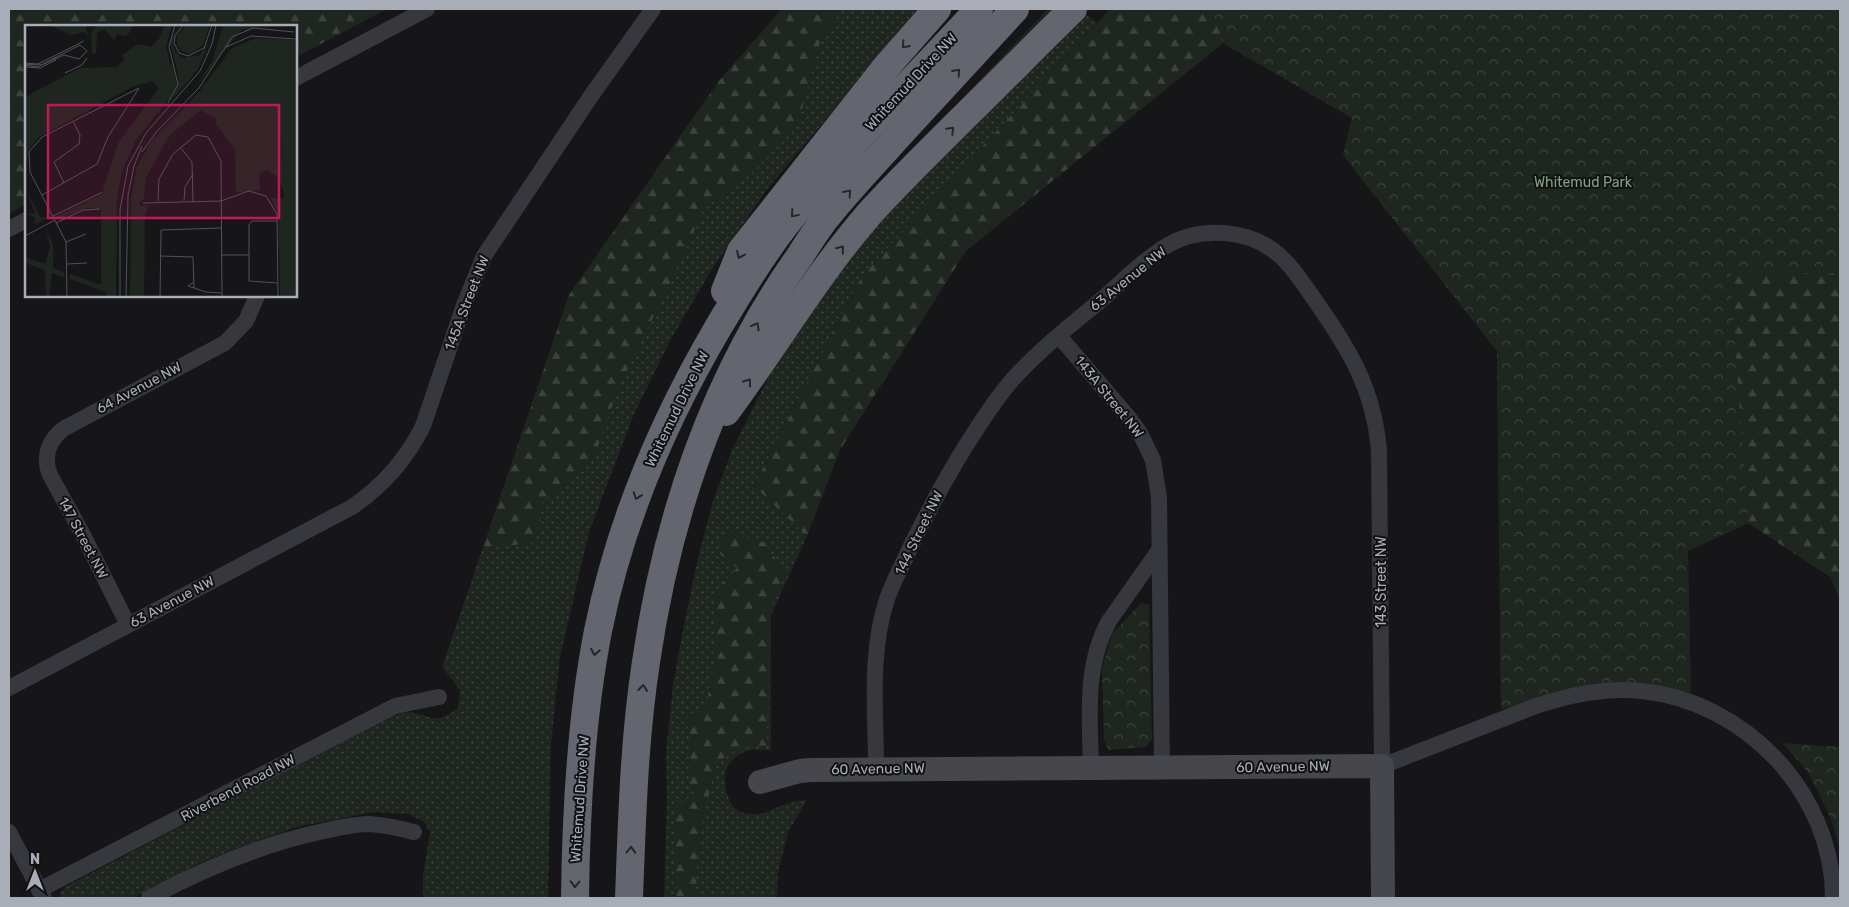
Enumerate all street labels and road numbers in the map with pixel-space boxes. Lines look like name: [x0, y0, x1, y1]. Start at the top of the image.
street label: Whitemud Drive NW: [861, 30, 961, 134]
street label: 63 Avenue NW: [1086, 243, 1170, 315]
street label: 145A Street NW: [441, 253, 493, 353]
street label: Whitemud Drive NW: [641, 348, 713, 470]
street label: 143A Street NW: [1071, 353, 1147, 441]
street label: 64 Avenue NW: [94, 359, 184, 417]
street label: 144 Street NW: [891, 488, 947, 578]
street label: 147 Street NW: [54, 494, 112, 582]
street label: 143 Street NW: [1373, 536, 1390, 628]
street label: 63 Avenue NW: [127, 573, 217, 631]
street label: Whitemud Drive NW: [567, 735, 593, 863]
street label: Riverbend Road NW: [178, 751, 298, 825]
street label: 60 Avenue NW: [1236, 758, 1330, 776]
street label: 60 Avenue NW: [831, 760, 925, 778]

